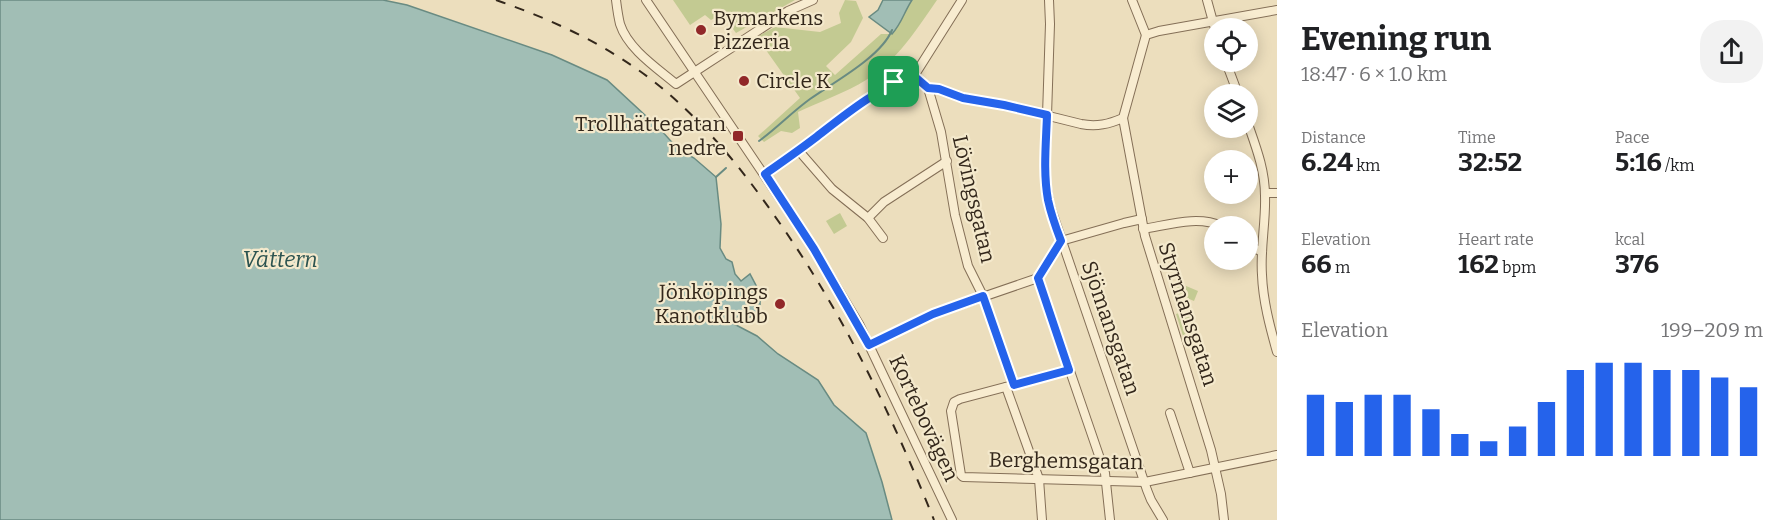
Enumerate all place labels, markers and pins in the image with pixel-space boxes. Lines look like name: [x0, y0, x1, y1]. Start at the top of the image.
place label: Bymarkens Pizzeria: [713, 5, 823, 55]
marker: Bymarkens Pizzeria: [694, 23, 708, 37]
pin: [868, 56, 919, 107]
place label: Circle K: [756, 68, 831, 94]
marker: Circle K: [737, 74, 751, 88]
place label: Trollhättegatan nedre: [575, 111, 726, 161]
marker: Trollhättegatan nedre: [731, 129, 745, 143]
place label: Jönköpings Kanotklubb: [655, 279, 768, 329]
marker: Jönköpings Kanotklubb: [773, 297, 787, 311]

